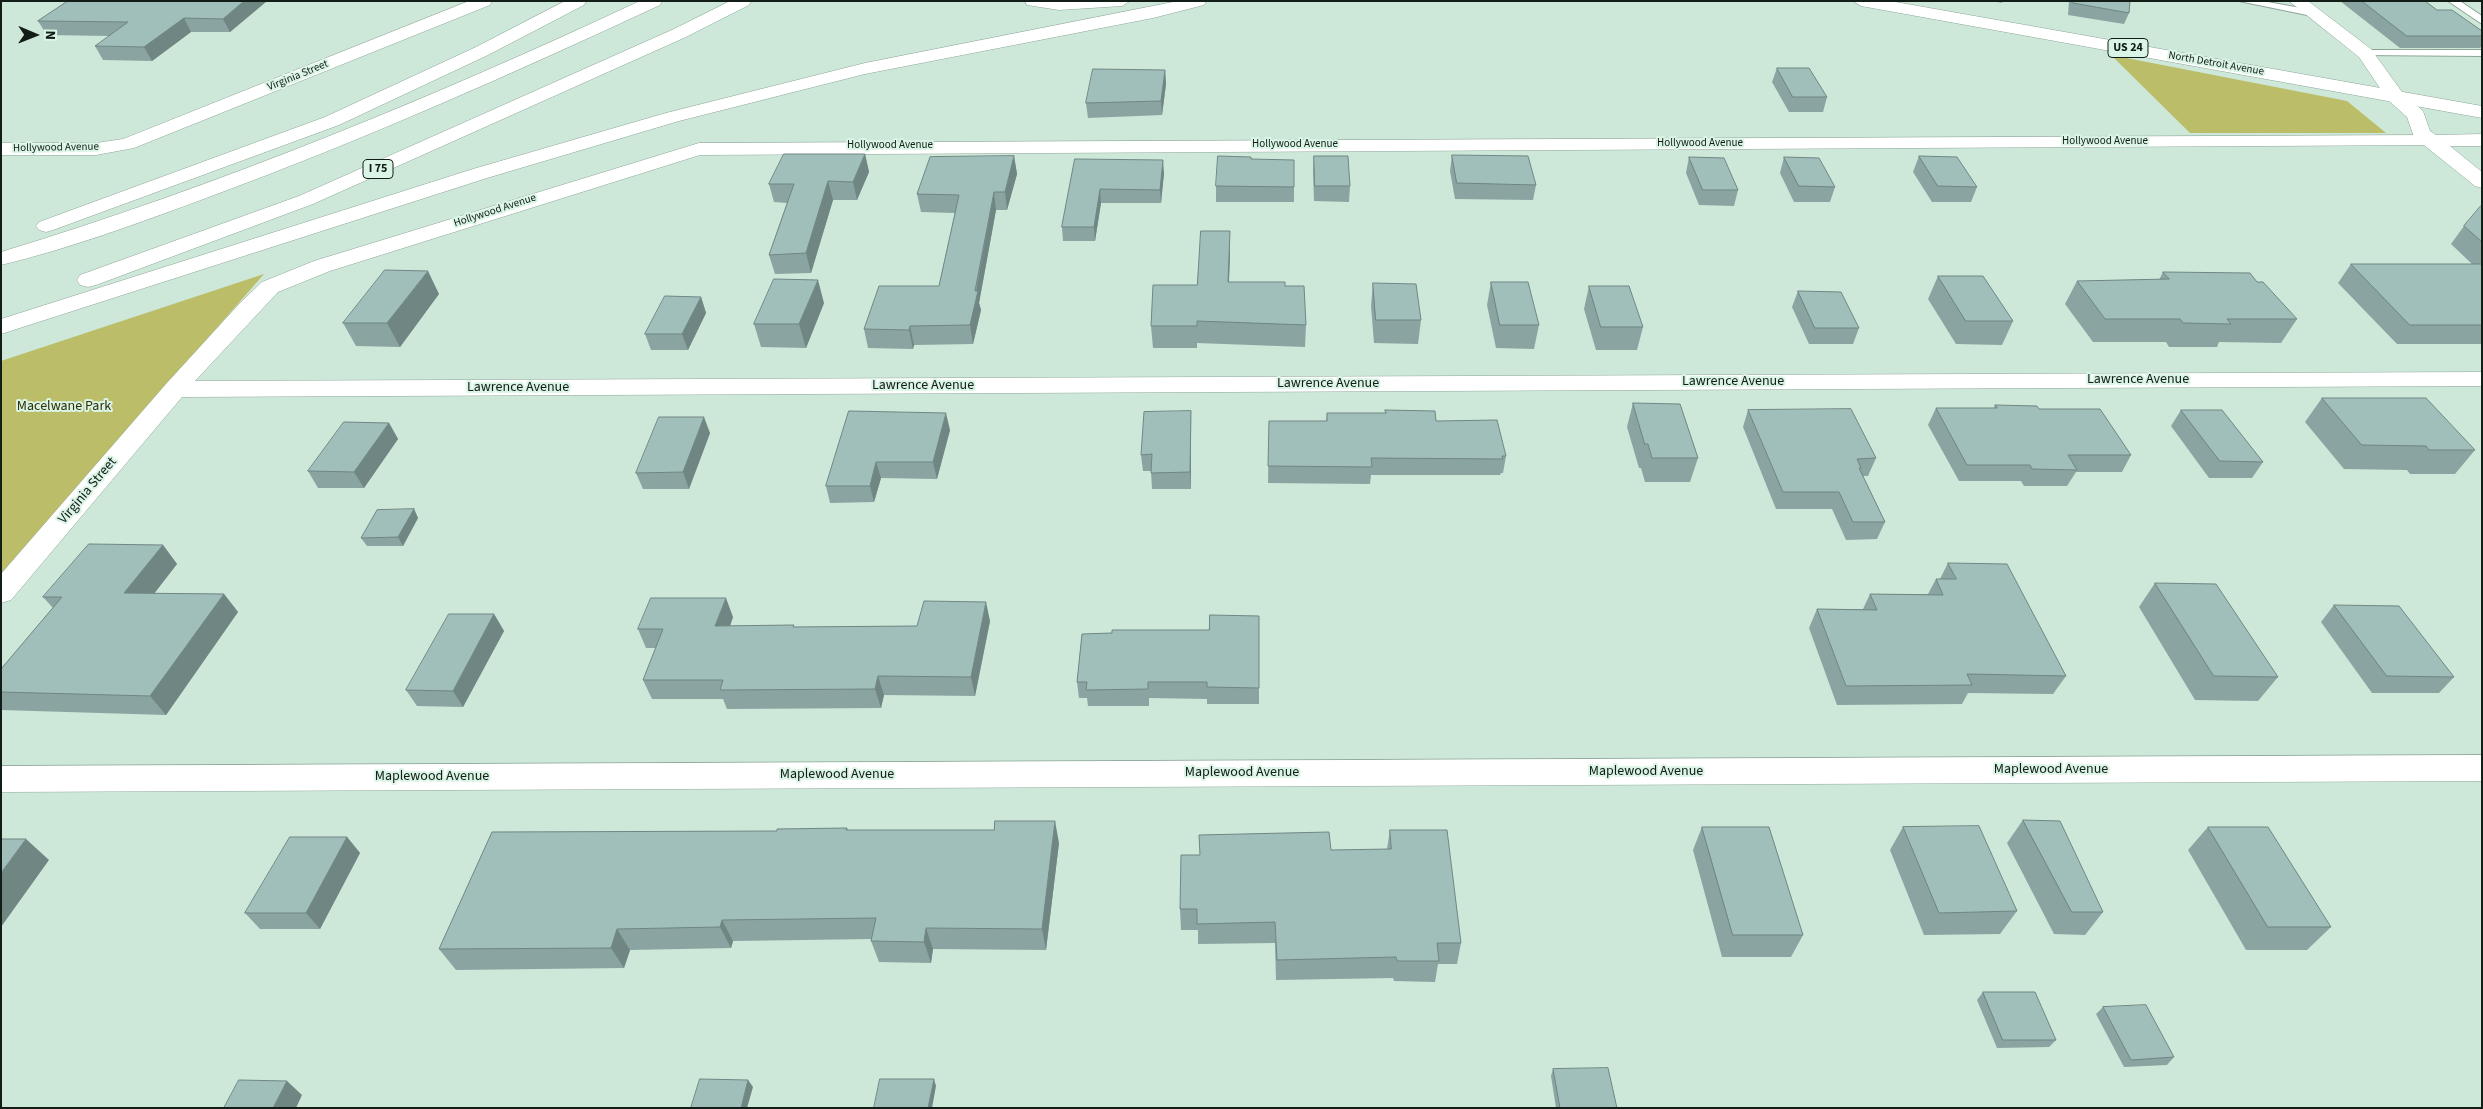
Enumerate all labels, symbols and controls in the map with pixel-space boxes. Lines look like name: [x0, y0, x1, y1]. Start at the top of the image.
north arrow: [10, 10, 60, 60]
text: N: [40, 30, 60, 40]
road number: US 24: [2108, 38, 2148, 58]
street label: North Detroit Avenue: [2167, 49, 2265, 79]
street label: Virginia Street: [266, 58, 330, 94]
street label: Hollywood Avenue: [2062, 135, 2148, 149]
street label: Hollywood Avenue: [1657, 137, 1743, 151]
street label: Hollywood Avenue: [1252, 138, 1338, 152]
street label: Hollywood Avenue: [847, 139, 933, 153]
street label: Hollywood Avenue: [13, 141, 99, 155]
road number: I 75: [363, 160, 393, 178]
street label: Hollywood Avenue: [452, 191, 538, 231]
street label: Lawrence Avenue: [2087, 372, 2189, 388]
street label: Lawrence Avenue: [1682, 374, 1784, 390]
street label: Lawrence Avenue: [1277, 376, 1379, 392]
street label: Lawrence Avenue: [872, 378, 974, 394]
street label: Lawrence Avenue: [467, 380, 569, 396]
park label: Macelwane Park: [17, 399, 111, 415]
street label: Virginia Street: [55, 454, 121, 528]
street label: Maplewood Avenue: [1994, 762, 2108, 778]
street label: Maplewood Avenue: [1589, 764, 1703, 780]
street label: Maplewood Avenue: [1185, 765, 1299, 781]
street label: Maplewood Avenue: [780, 767, 894, 783]
street label: Maplewood Avenue: [375, 769, 489, 785]

